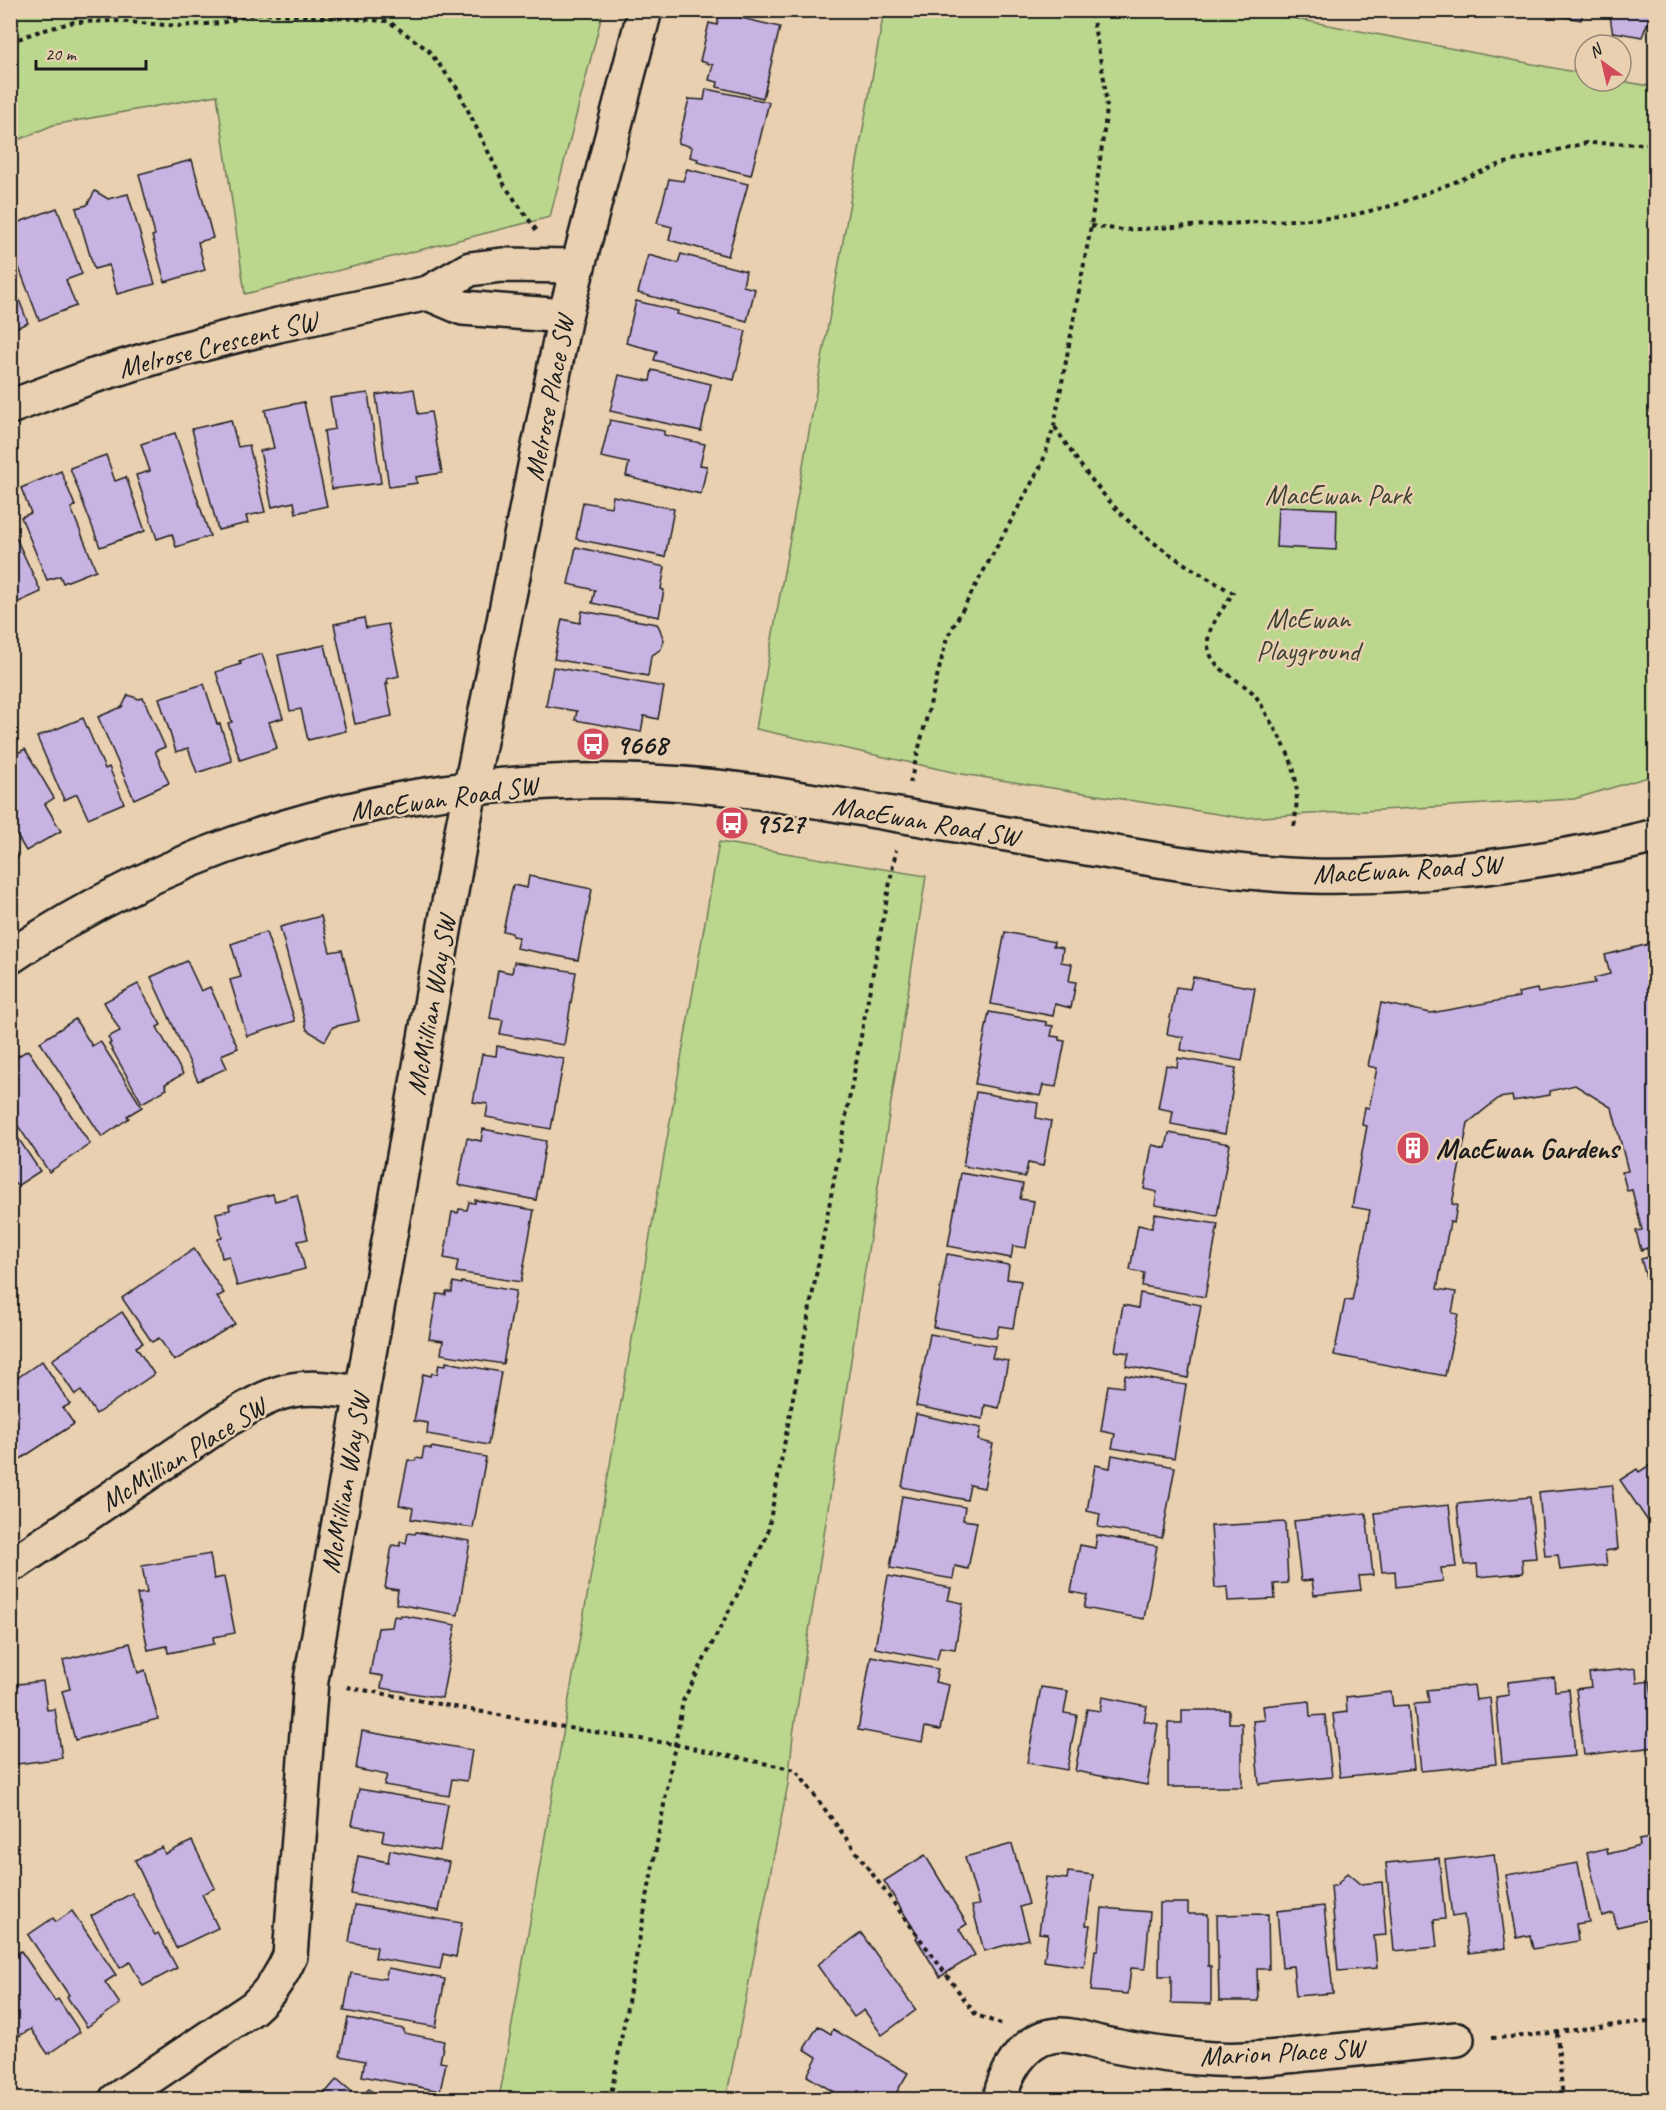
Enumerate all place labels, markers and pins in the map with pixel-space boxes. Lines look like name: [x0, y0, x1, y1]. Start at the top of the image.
bus stop icon: 9668: [575, 726, 611, 762]
place label: 9668: [616, 727, 671, 762]
bus stop icon: 9527: [714, 805, 750, 841]
place label: 9527: [755, 806, 807, 841]
building icon: MacEwan Gardens: [1395, 1130, 1431, 1166]
place label: MacEwan Gardens: [1436, 1131, 1622, 1166]

